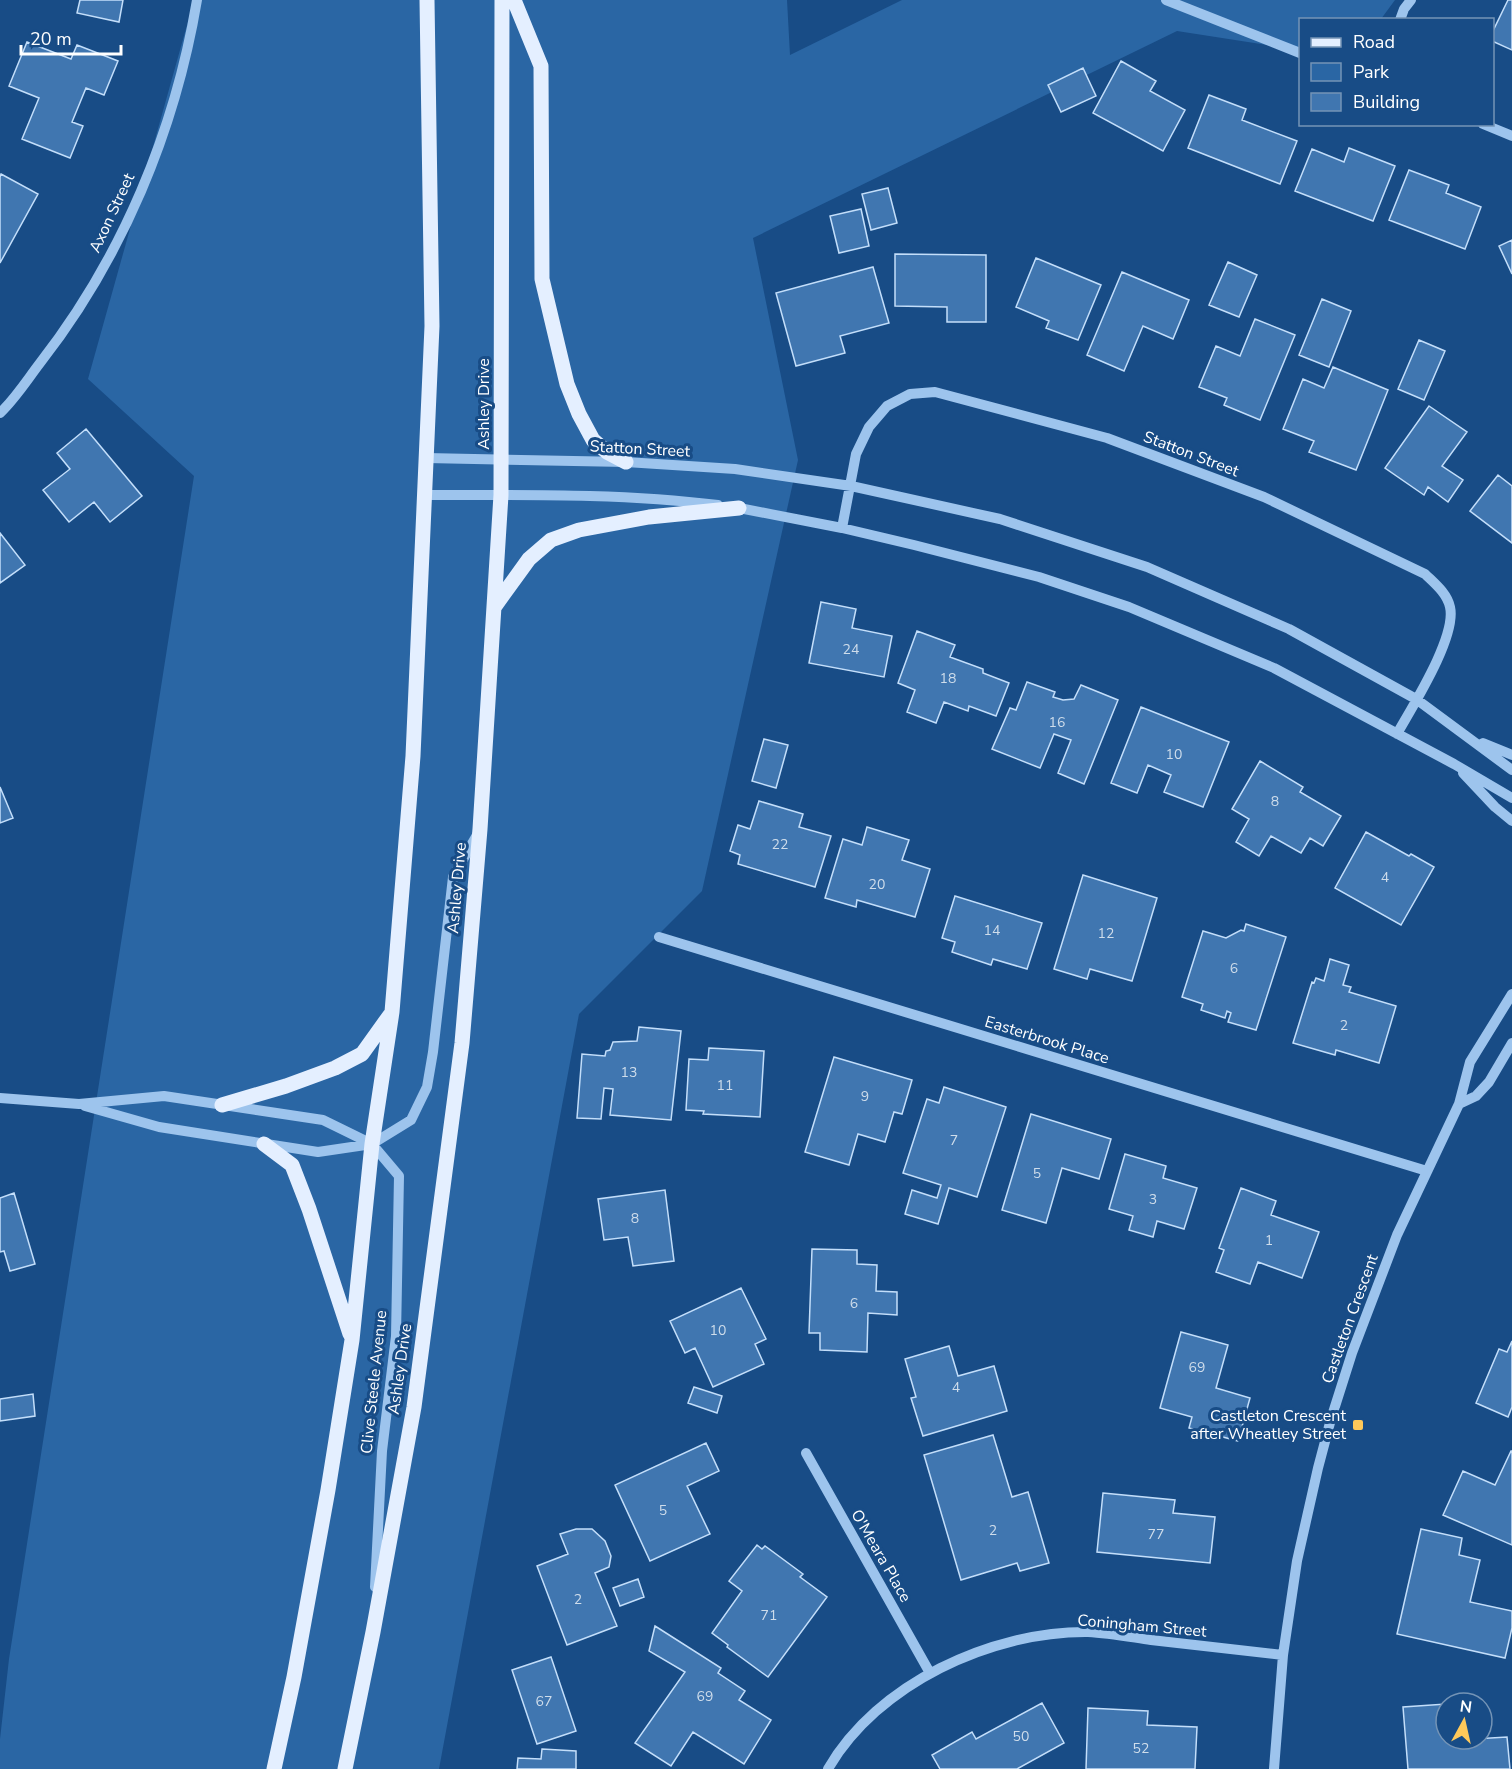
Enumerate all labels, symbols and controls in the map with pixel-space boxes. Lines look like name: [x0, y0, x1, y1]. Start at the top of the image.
scale bar: [21, 18, 122, 56]
legend: [1299, 18, 1494, 126]
text: 20 m: [30, 27, 72, 51]
text: Road: [1353, 30, 1395, 54]
text: Park: [1353, 60, 1390, 84]
text: Building: [1353, 90, 1420, 114]
street label: Axon Street: [84, 169, 140, 256]
street label: Ashley Drive: [473, 358, 495, 450]
street label: Statton Street: [1140, 426, 1242, 482]
street label: Statton Street: [589, 435, 691, 463]
house number: 24: [843, 640, 859, 659]
house number: 18: [940, 669, 956, 688]
house number: 16: [1049, 713, 1065, 732]
house number: 10: [1166, 745, 1182, 764]
house number: 8: [1271, 792, 1279, 811]
house number: 22: [772, 835, 788, 854]
street label: Ashley Drive: [442, 841, 472, 935]
house number: 4: [1381, 868, 1389, 887]
house number: 20: [869, 875, 885, 894]
house number: 14: [984, 921, 1000, 940]
house number: 12: [1098, 924, 1114, 943]
house number: 6: [1230, 959, 1238, 978]
street label: Easterbrook Place: [982, 1011, 1112, 1069]
house number: 2: [1340, 1016, 1348, 1035]
house number: 13: [621, 1063, 637, 1082]
house number: 11: [717, 1076, 733, 1095]
house number: 9: [861, 1087, 869, 1106]
house number: 7: [950, 1131, 958, 1150]
house number: 5: [1033, 1164, 1041, 1183]
house number: 3: [1149, 1190, 1157, 1209]
house number: 8: [631, 1209, 639, 1228]
house number: 1: [1265, 1231, 1273, 1250]
street label: Castleton Crescent: [1316, 1251, 1384, 1387]
house number: 6: [850, 1294, 858, 1313]
street label: Clive Steele Avenue: [356, 1309, 392, 1455]
house number: 10: [710, 1321, 726, 1340]
street label: Ashley Drive: [383, 1322, 417, 1416]
house number: 69: [1189, 1358, 1205, 1377]
house number: 4: [952, 1378, 960, 1397]
place label: Castleton Crescent after Wheatley Street: [1190, 1405, 1346, 1445]
marker: Castleton Crescent after Wheatley Street: [1351, 1418, 1365, 1432]
house number: 5: [659, 1501, 667, 1520]
street label: O'Meara Place: [846, 1506, 916, 1606]
house number: 2: [989, 1521, 997, 1540]
house number: 77: [1148, 1525, 1164, 1544]
house number: 2: [574, 1590, 582, 1609]
house number: 71: [761, 1606, 777, 1625]
street label: Coningham Street: [1077, 1609, 1208, 1643]
house number: 69: [697, 1687, 713, 1706]
north arrow: [1434, 1691, 1494, 1751]
house number: 67: [536, 1692, 552, 1711]
text: N: [1458, 1695, 1473, 1719]
house number: 50: [1013, 1727, 1029, 1746]
house number: 52: [1133, 1739, 1149, 1758]

